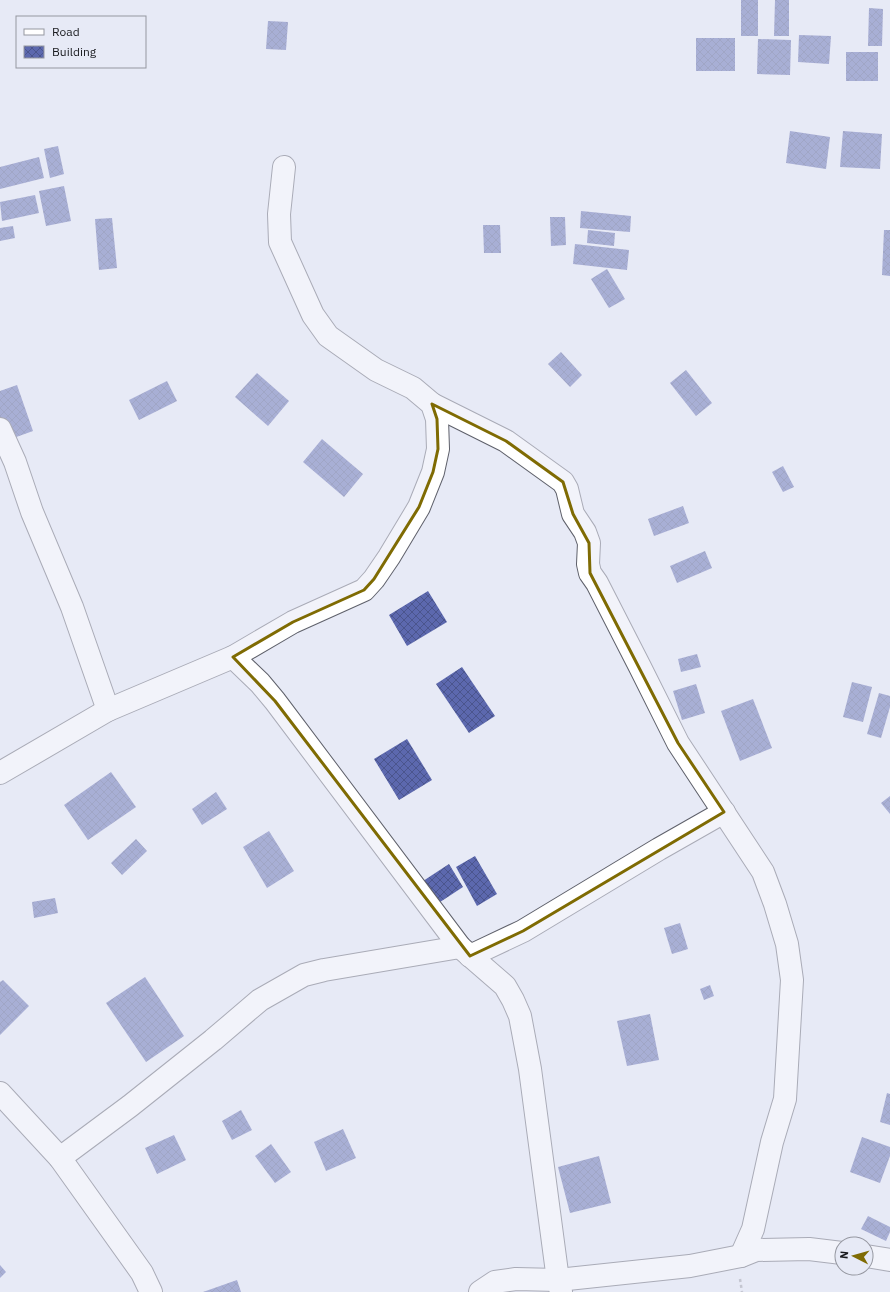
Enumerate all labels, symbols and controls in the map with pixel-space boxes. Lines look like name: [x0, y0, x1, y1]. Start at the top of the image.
legend: [16, 16, 146, 68]
text: Road: [52, 24, 80, 39]
text: Building: [52, 44, 97, 59]
north arrow: [834, 1236, 874, 1276]
text: N: [837, 1250, 851, 1260]

